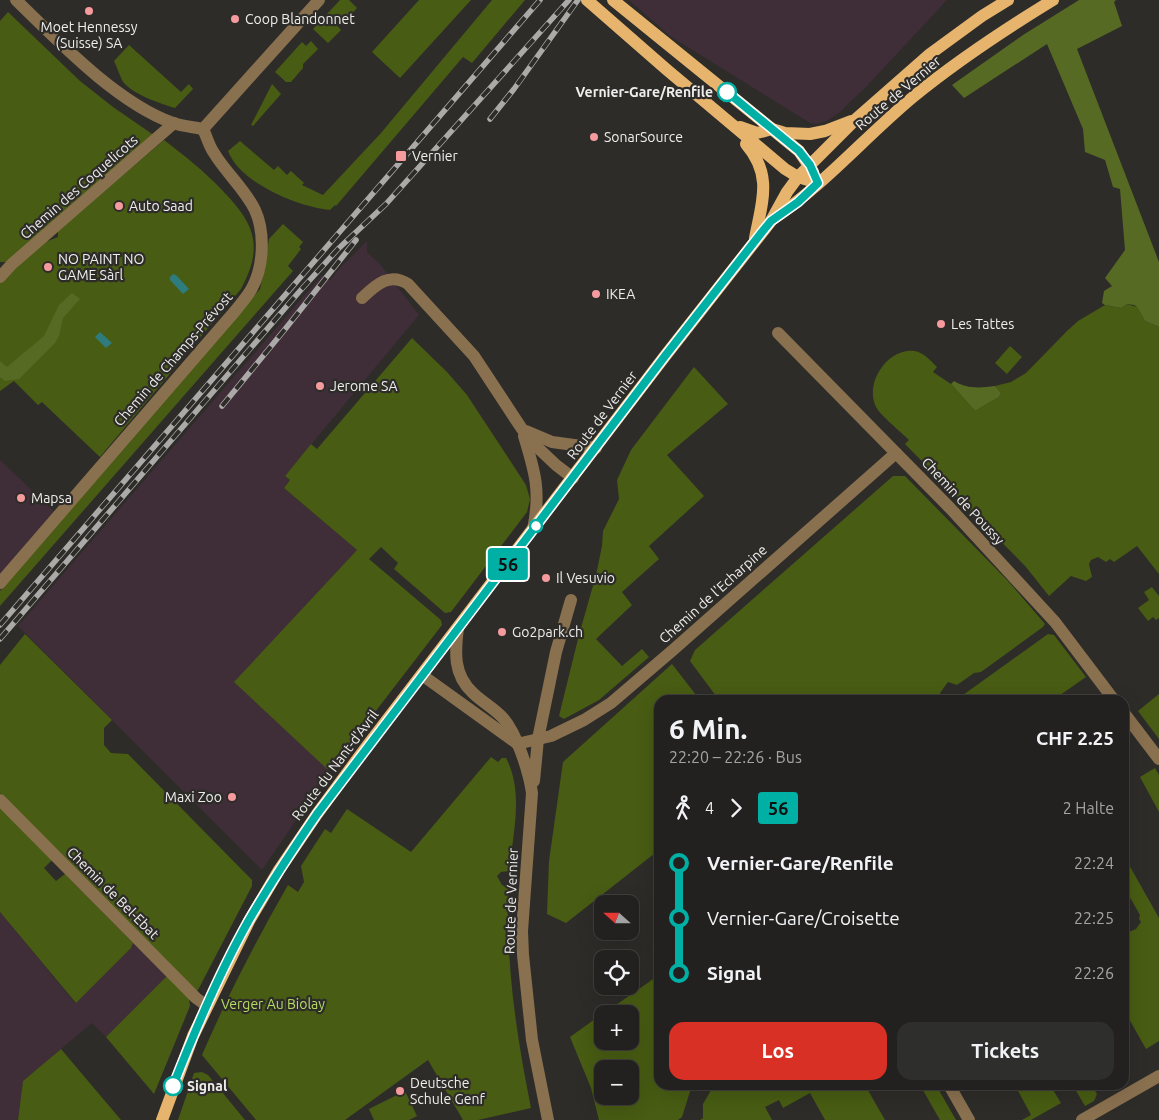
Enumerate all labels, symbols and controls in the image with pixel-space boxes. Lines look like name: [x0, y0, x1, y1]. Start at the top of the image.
marker: Moet Hennessy (Suisse) SA: [83, 5, 95, 17]
place label: Coop Blandonnet: [245, 11, 355, 27]
marker: Coop Blandonnet: [229, 13, 241, 25]
place label: Moet Hennessy (Suisse) SA: [41, 19, 138, 51]
street label: Route de Vernier: [852, 52, 944, 133]
marker: Vernier-Gare/Renfile: [717, 82, 737, 102]
place label: Vernier-Gare/Renfile: [575, 84, 713, 100]
place label: SonarSource: [604, 129, 683, 145]
marker: SonarSource: [588, 131, 600, 143]
street label: Chemin des Coquelicots: [17, 132, 141, 242]
place label: Vernier: [412, 148, 459, 164]
marker: Vernier: [394, 149, 408, 163]
place label: Auto Saad: [129, 198, 193, 214]
marker: Auto Saad: [113, 200, 125, 212]
place label: NO PAINT NO GAME Sàrl: [58, 251, 145, 283]
marker: NO PAINT NO GAME Sàrl: [42, 261, 54, 273]
place label: IKEA: [606, 286, 635, 302]
street label: Chemin de Champs-Prévost: [110, 288, 236, 429]
marker: IKEA: [590, 288, 602, 300]
place label: Les Tattes: [951, 316, 1014, 332]
marker: Les Tattes: [935, 318, 947, 330]
street label: Route de Vernier: [564, 367, 641, 462]
place label: Jerome SA: [330, 378, 398, 394]
marker: Jerome SA: [314, 380, 326, 392]
street label: Chemin de Poussy: [918, 454, 1008, 548]
place label: Mapsa: [31, 490, 72, 506]
marker: Mapsa: [15, 492, 27, 504]
unlabelled marker: [529, 519, 543, 533]
street label: Chemin de l'Echarpine: [656, 541, 770, 647]
line badge: 56: [486, 548, 530, 580]
text: 56: [498, 554, 518, 574]
place label: Il Vesuvio: [556, 570, 615, 586]
marker: Il Vesuvio: [540, 572, 552, 584]
place label: Go2park.ch: [512, 624, 583, 640]
marker: Go2park.ch: [496, 626, 508, 638]
street label: Route du Nant-d'Avril: [288, 706, 382, 823]
text: 6 Min.: [669, 713, 747, 744]
text: CHF 2.25: [1036, 727, 1114, 749]
text: 22:20 – 22:26 · Bus: [669, 748, 802, 766]
place label: Maxi Zoo: [165, 789, 222, 805]
marker: Maxi Zoo: [226, 791, 238, 803]
icon: walk: [669, 794, 697, 822]
icon: forward: [722, 794, 750, 822]
text: 56: [768, 798, 788, 818]
text: 4: [705, 799, 714, 817]
text: 2 Halte: [1063, 799, 1114, 817]
street label: Chemin de Bel-Ebat: [64, 844, 163, 943]
street label: Route de Vernier: [501, 847, 521, 954]
text: Vernier-Gare/Renfile: [707, 852, 894, 874]
text: 22:24: [1074, 854, 1114, 872]
north arrow: [594, 895, 639, 940]
map controls: [594, 895, 639, 1105]
text: Vernier-Gare/Croisette: [707, 907, 900, 929]
text: 22:25: [1074, 909, 1114, 927]
button: locate: [594, 950, 639, 995]
text: Signal: [707, 962, 761, 984]
text: 22:26: [1074, 964, 1114, 982]
park label: Verger Au Biolay: [221, 996, 325, 1012]
button: +: [594, 1005, 639, 1050]
button: Los: [669, 1022, 887, 1080]
button: Tickets: [897, 1022, 1114, 1080]
button: −: [594, 1060, 639, 1105]
place label: Deutsche Schule Genf: [410, 1075, 485, 1107]
marker: Signal: [163, 1076, 183, 1096]
place label: Signal: [187, 1078, 227, 1094]
marker: Deutsche Schule Genf: [394, 1085, 406, 1097]

